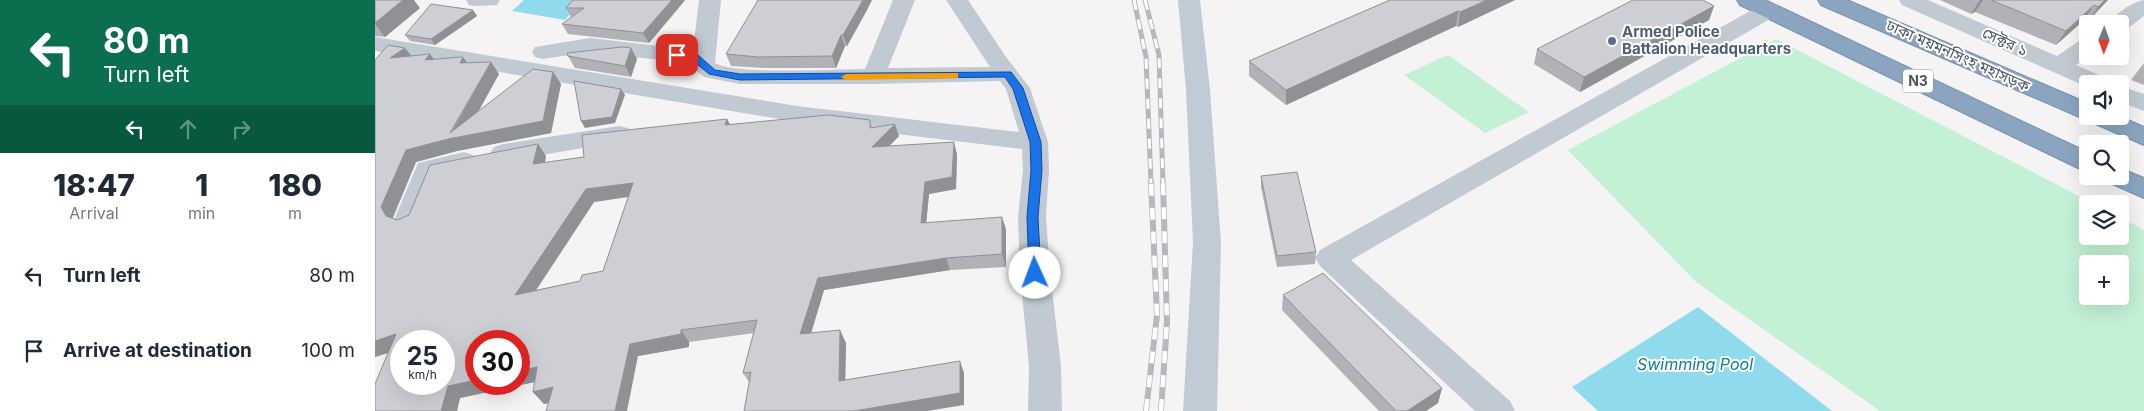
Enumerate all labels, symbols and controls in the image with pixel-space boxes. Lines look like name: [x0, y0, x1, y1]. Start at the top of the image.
street label: ঢাকা ময়মনসিংহ মহাসড়ক: [1883, 15, 2034, 96]
north arrow: [2079, 15, 2129, 65]
map controls: [2079, 15, 2129, 305]
text: 80 m: [103, 19, 190, 61]
icon: left: [20, 20, 85, 85]
place label: Armed Police Battalion Headquarters: [1622, 22, 1791, 58]
street label: সেক্টর ১: [1980, 23, 2031, 60]
pin: [656, 34, 698, 76]
marker: Armed Police Battalion Headquarters: [1606, 35, 1618, 47]
icon: arrive: [663, 41, 691, 69]
text: Turn left: [103, 61, 189, 87]
road number: N3: [1903, 70, 1933, 92]
button: sound: [2079, 75, 2129, 125]
icon: left: [121, 115, 149, 143]
icon: ahead: [174, 115, 202, 143]
icon: right: [227, 115, 255, 143]
button: search: [2079, 135, 2129, 185]
text: 18:47: [53, 167, 135, 203]
text: 1: [195, 167, 208, 203]
text: 180: [268, 167, 322, 203]
button: layers: [2079, 195, 2129, 245]
text: Arrival: [69, 203, 119, 223]
text: min: [188, 203, 215, 223]
text: m: [288, 203, 302, 223]
position arrow: [1008, 246, 1060, 298]
button: +: [2079, 255, 2129, 305]
icon: left: [20, 262, 48, 290]
text: Turn left: [63, 264, 141, 287]
text: 80 m: [309, 264, 355, 287]
speed limit sign: 30: [465, 330, 530, 395]
icon: arrive: [20, 337, 48, 365]
text: Arrive at destination: [63, 339, 252, 362]
text: 100 m: [301, 339, 355, 362]
text: 25: [407, 341, 438, 371]
water label: Swimming Pool: [1637, 354, 1753, 374]
text: km/h: [408, 367, 437, 382]

